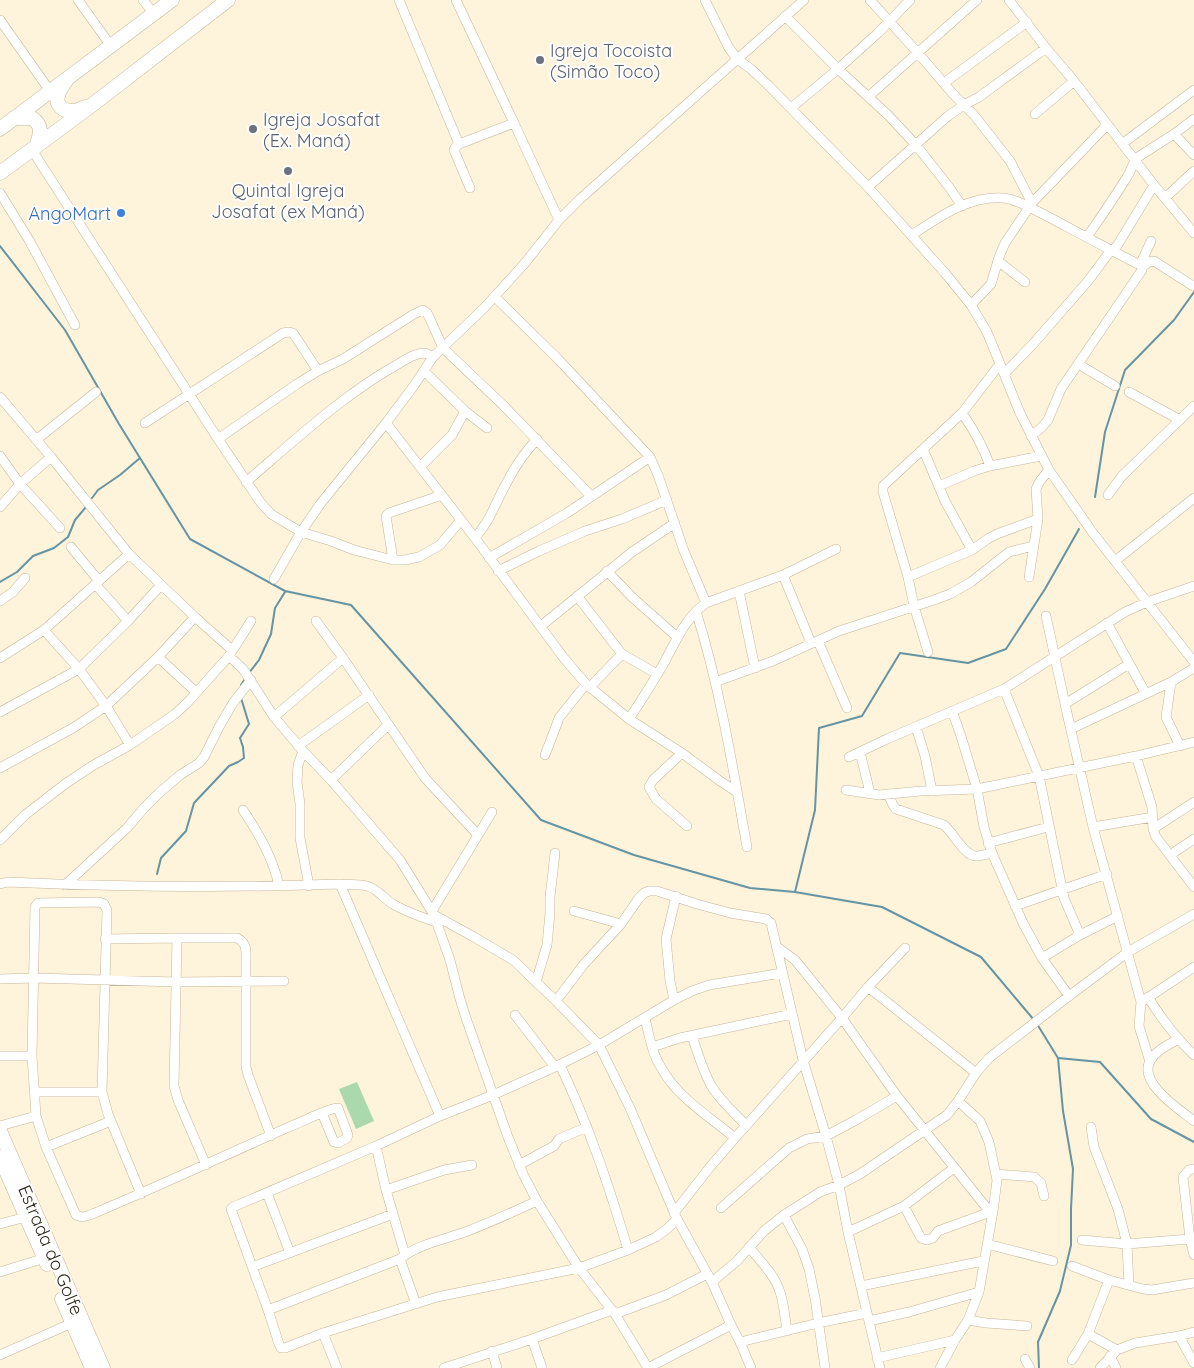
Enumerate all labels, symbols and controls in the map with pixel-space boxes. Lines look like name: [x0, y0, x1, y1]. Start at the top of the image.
place label: Igreja Tocoista (Simão Toco): [550, 39, 672, 83]
marker: Igreja Tocoista (Simão Toco): [534, 54, 546, 66]
place label: Igreja Josafat (Ex. Maná): [263, 108, 380, 152]
marker: Igreja Josafat (Ex. Maná): [247, 123, 259, 135]
marker: Quintal Igreja Josafat (ex Maná): [282, 165, 294, 177]
place label: Quintal Igreja Josafat (ex Maná): [211, 179, 365, 223]
place label: AngoMart: [28, 202, 111, 225]
marker: AngoMart: [115, 207, 127, 219]
street label: Estrada do Golfe: [13, 1181, 89, 1319]

